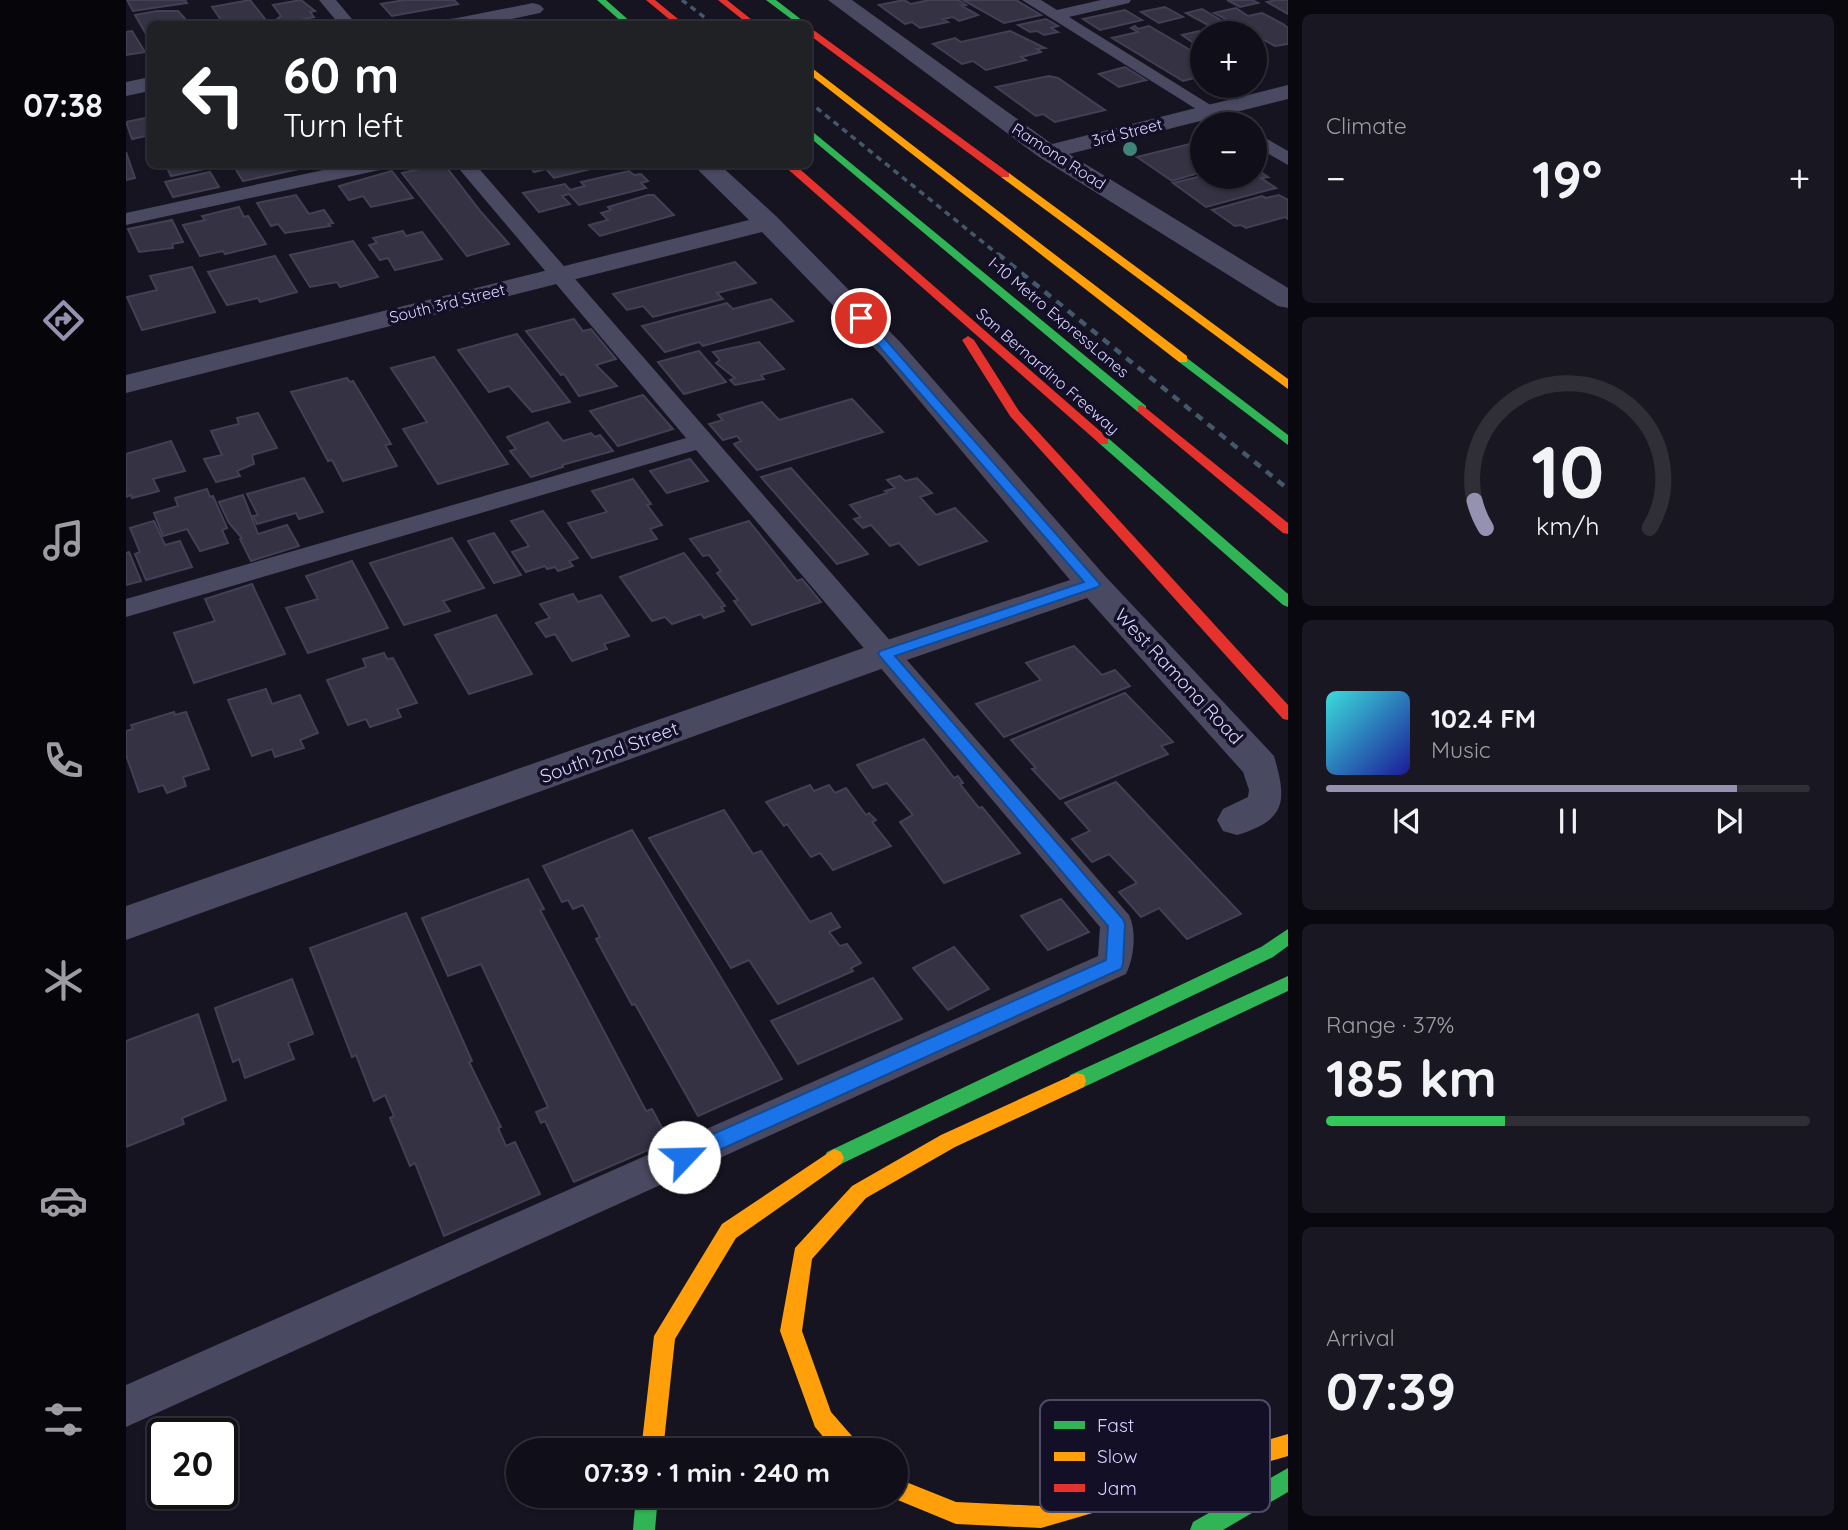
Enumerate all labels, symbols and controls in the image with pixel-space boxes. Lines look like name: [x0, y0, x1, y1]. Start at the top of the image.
map controls: [1190, 21, 1267, 189]
button: +: [1190, 21, 1267, 98]
text: 60 m: [283, 44, 399, 105]
icon: left: [168, 49, 259, 140]
text: 07:38: [23, 85, 103, 125]
text: Turn left: [283, 105, 404, 145]
text: Climate: [1326, 111, 1407, 140]
button: −: [1190, 112, 1267, 189]
street label: 3rd Street: [1090, 114, 1164, 150]
street label: Ramona Road: [1008, 118, 1110, 194]
text: 19°: [1532, 146, 1602, 211]
text: −: [1326, 154, 1346, 202]
text: +: [1789, 154, 1810, 202]
street label: I-10 Metro ExpressLanes: [985, 252, 1133, 382]
street label: South 3rd Street: [387, 279, 507, 327]
pin: [831, 288, 891, 348]
icon: directions: [39, 296, 88, 345]
icon: arrive: [842, 299, 880, 337]
street label: San Bernardino Freeway: [972, 304, 1124, 438]
text: 10: [1531, 425, 1605, 516]
text: km/h: [1536, 510, 1600, 541]
icon: music: [39, 516, 88, 565]
street label: West Ramona Road: [1110, 603, 1248, 749]
text: 102.4 FM: [1431, 702, 1536, 735]
street label: South 2nd Street: [537, 716, 681, 788]
text: Music: [1431, 735, 1491, 764]
icon: phone: [39, 736, 88, 785]
icon: previous: [1388, 802, 1426, 840]
icon: pause: [1549, 802, 1587, 840]
icon: next: [1710, 802, 1748, 840]
icon: climate: [39, 956, 88, 1005]
text: Range · 37%: [1326, 1010, 1454, 1039]
text: 185 km: [1326, 1045, 1497, 1110]
position arrow: [647, 1120, 721, 1194]
icon: car: [39, 1176, 88, 1225]
text: Arrival: [1326, 1323, 1395, 1352]
text: 07:39: [1326, 1358, 1456, 1423]
icon: filters: [39, 1395, 88, 1444]
legend: [1040, 1400, 1270, 1512]
text: Fast: [1097, 1413, 1134, 1437]
speed limit sign: 20: [147, 1418, 238, 1509]
text: Slow: [1097, 1444, 1138, 1468]
text: 07:39 · 1 min · 240 m: [584, 1456, 830, 1489]
text: Jam: [1097, 1476, 1137, 1500]

